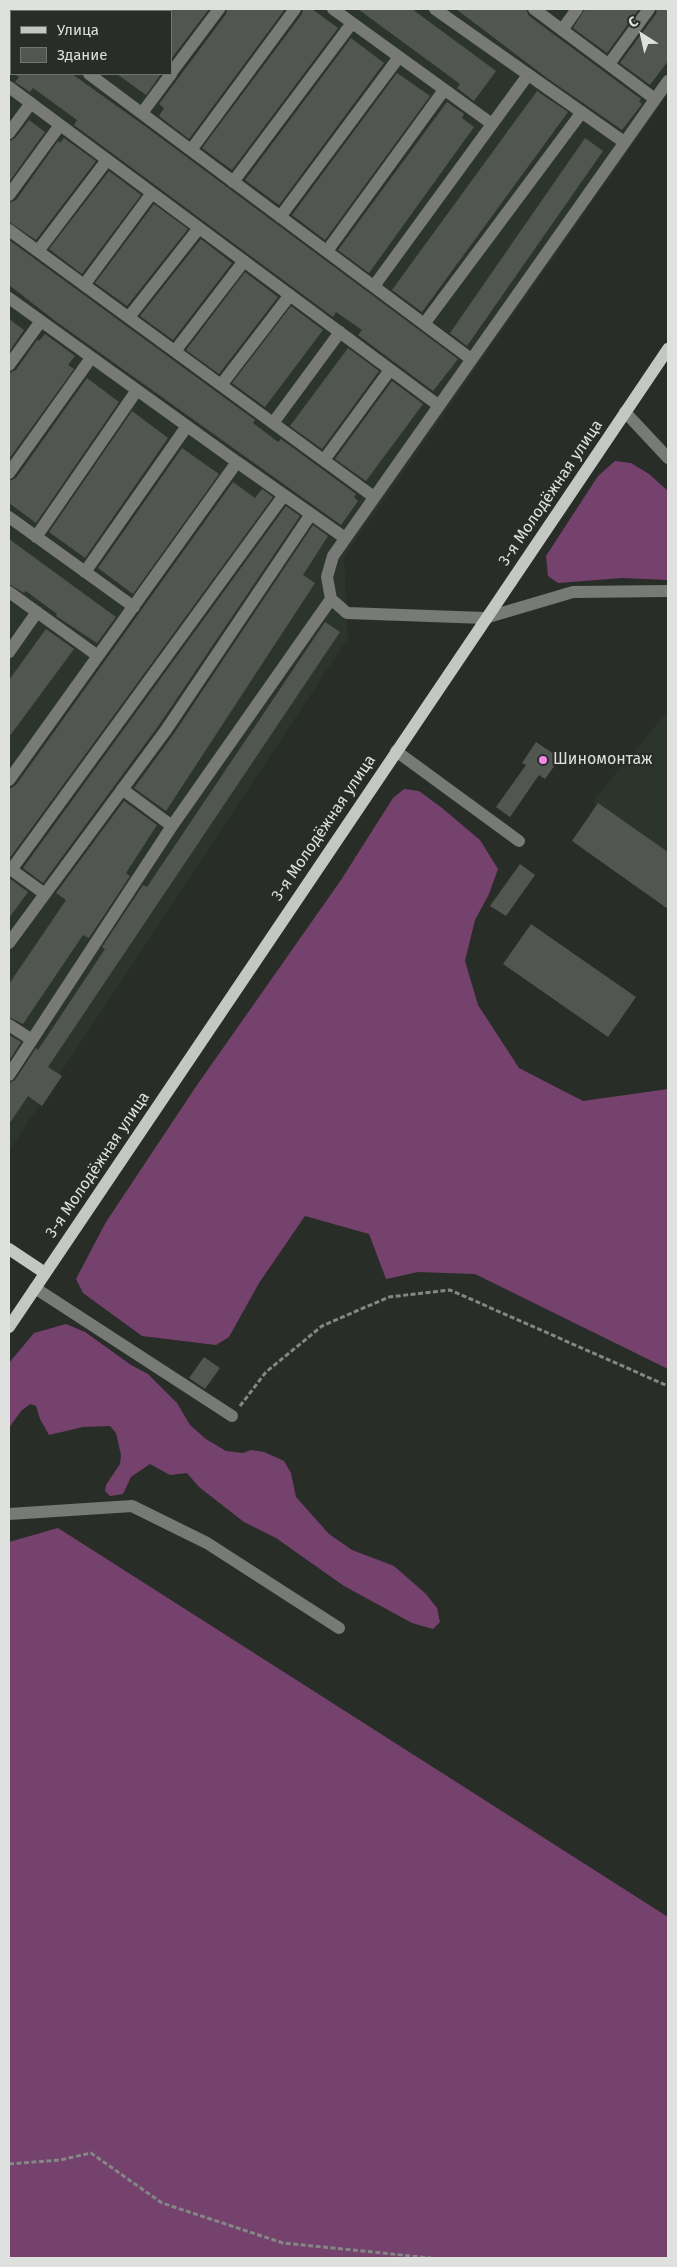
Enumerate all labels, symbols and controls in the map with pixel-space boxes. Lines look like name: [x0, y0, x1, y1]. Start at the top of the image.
legend: [10, 10, 172, 75]
north arrow: [617, 10, 667, 60]
text: С: [625, 13, 641, 32]
text: Улица: [57, 21, 99, 39]
text: Здание: [57, 46, 107, 64]
street label: 3-я Молодёжная улица: [495, 416, 607, 570]
place label: Шиномонтаж: [553, 750, 653, 770]
street label: 3-я Молодёжная улица: [268, 751, 380, 905]
marker: Шиномонтаж: [537, 754, 549, 766]
street label: 3-я Молодёжная улица: [42, 1088, 154, 1242]

